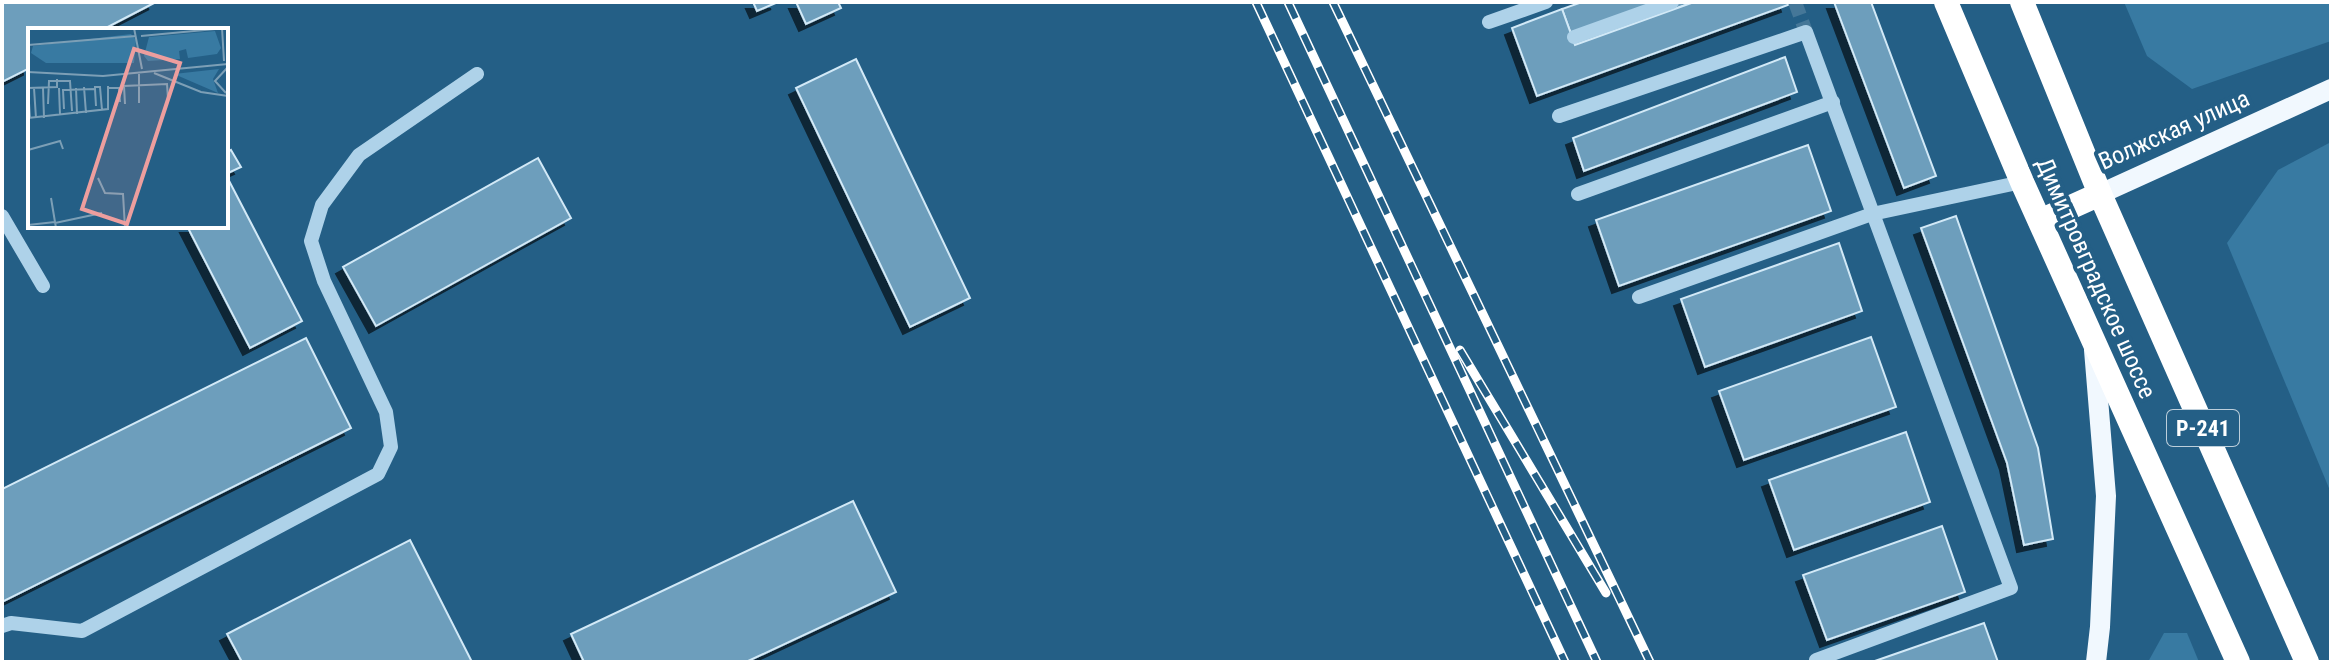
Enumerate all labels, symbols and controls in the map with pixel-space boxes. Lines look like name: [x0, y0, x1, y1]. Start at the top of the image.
inset map: [28, 28, 228, 228]
street label: Волжская улица: [2094, 84, 2254, 176]
street label: Димитровградское шоссе: [2030, 153, 2162, 403]
road number: Р-241: [2167, 410, 2239, 446]

